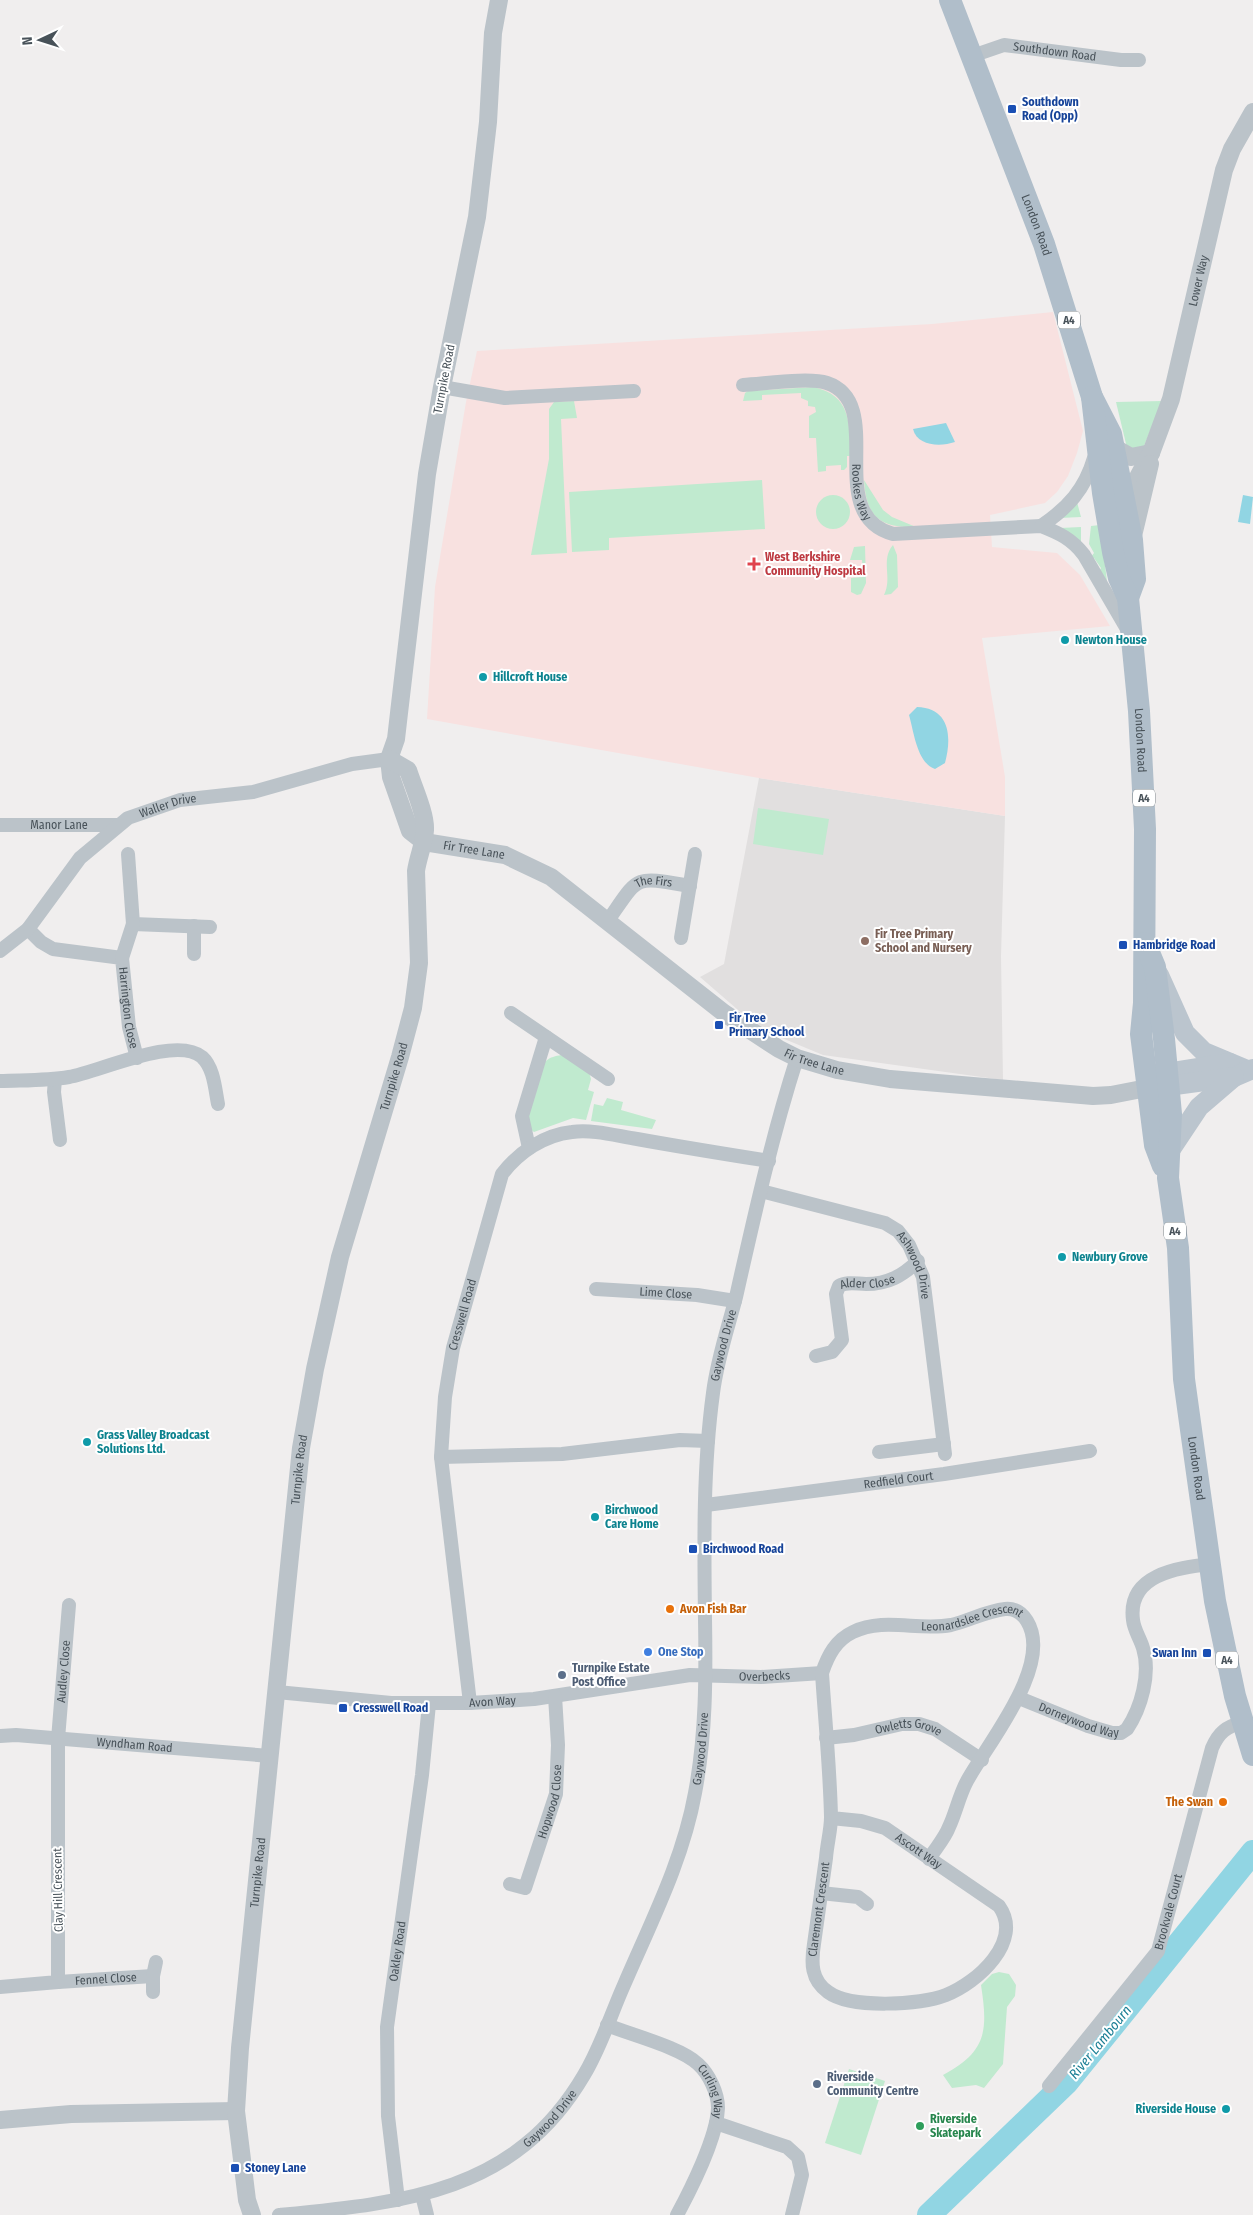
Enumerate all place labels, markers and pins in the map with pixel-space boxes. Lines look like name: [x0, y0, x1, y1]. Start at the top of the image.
place label: Southdown Road (Opp): [1022, 95, 1079, 123]
marker: Southdown Road (Opp): [1006, 103, 1018, 115]
place label: West Berkshire Community Hospital: [765, 550, 866, 578]
marker: West Berkshire Community Hospital: [747, 557, 761, 571]
place label: Newton House: [1075, 633, 1147, 647]
marker: Newton House: [1059, 634, 1071, 646]
place label: Hillcroft House: [493, 670, 567, 684]
marker: Hillcroft House: [477, 671, 489, 683]
place label: Fir Tree Primary School and Nursery: [875, 927, 972, 955]
marker: Fir Tree Primary School and Nursery: [859, 935, 871, 947]
place label: Hambridge Road: [1133, 938, 1216, 952]
marker: Hambridge Road: [1117, 939, 1129, 951]
place label: Fir Tree Primary School: [729, 1011, 805, 1039]
marker: Fir Tree Primary School: [713, 1019, 725, 1031]
place label: Newbury Grove: [1072, 1250, 1148, 1264]
marker: Newbury Grove: [1056, 1251, 1068, 1263]
place label: Grass Valley Broadcast Solutions Ltd.: [97, 1428, 210, 1456]
marker: Grass Valley Broadcast Solutions Ltd.: [81, 1436, 93, 1448]
place label: Birchwood Care Home: [605, 1503, 659, 1531]
marker: Birchwood Care Home: [589, 1511, 601, 1523]
place label: Birchwood Road: [703, 1542, 784, 1556]
marker: Birchwood Road: [687, 1543, 699, 1555]
place label: Avon Fish Bar: [679, 1602, 747, 1616]
marker: Avon Fish Bar: [664, 1603, 676, 1615]
place label: One Stop: [658, 1645, 704, 1659]
marker: One Stop: [642, 1646, 654, 1658]
place label: Swan Inn: [1152, 1646, 1197, 1660]
marker: Swan Inn: [1201, 1647, 1213, 1659]
place label: Turnpike Estate Post Office: [572, 1661, 650, 1689]
marker: Turnpike Estate Post Office: [556, 1669, 568, 1681]
place label: Cresswell Road: [353, 1701, 428, 1715]
marker: Cresswell Road: [337, 1702, 349, 1714]
place label: The Swan: [1166, 1795, 1213, 1809]
marker: The Swan: [1217, 1796, 1229, 1808]
place label: Riverside Community Centre: [827, 2070, 919, 2098]
marker: Riverside Community Centre: [811, 2078, 823, 2090]
place label: Riverside House: [1136, 2102, 1216, 2116]
marker: Riverside House: [1220, 2103, 1232, 2115]
place label: Riverside Skatepark: [930, 2112, 982, 2140]
marker: Riverside Skatepark: [914, 2120, 926, 2132]
place label: Stoney Lane: [245, 2161, 306, 2175]
marker: Stoney Lane: [229, 2162, 241, 2174]

